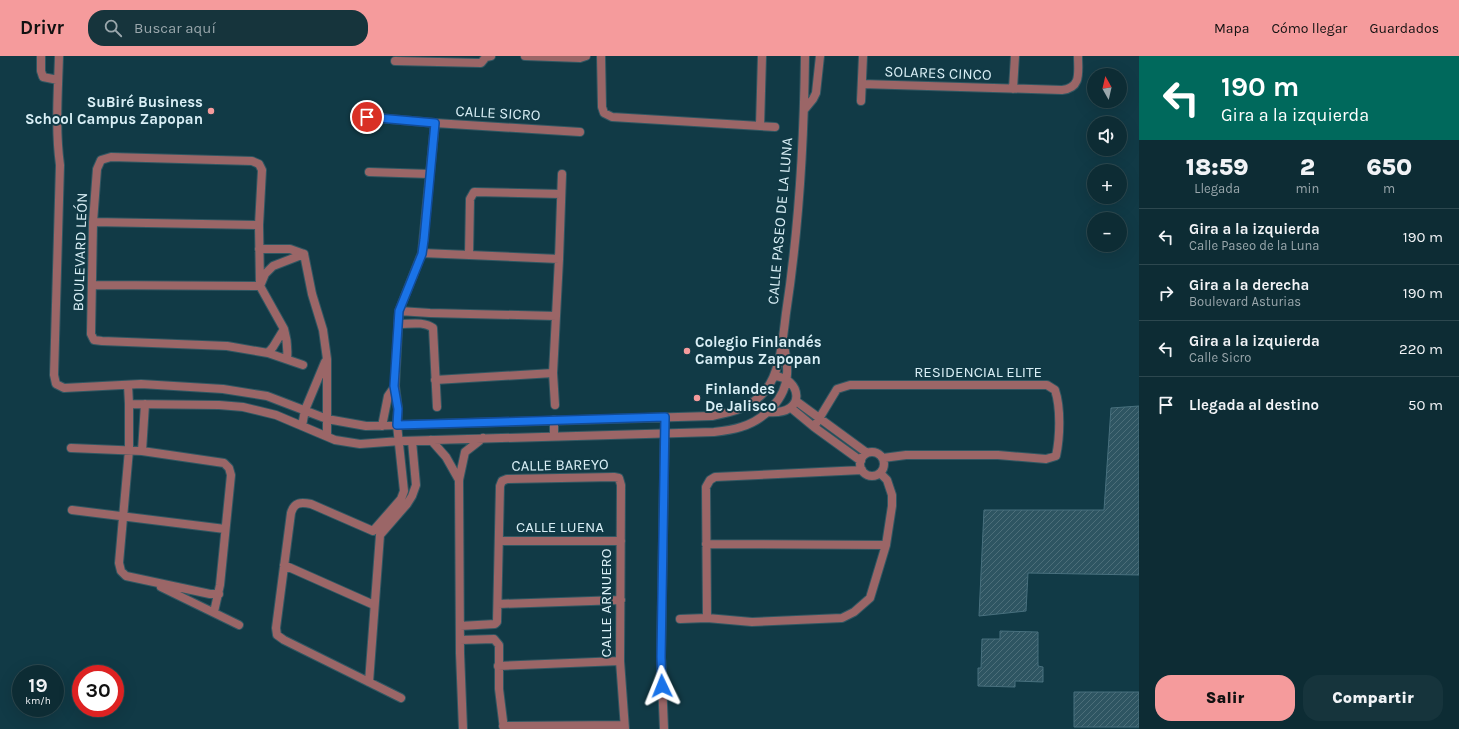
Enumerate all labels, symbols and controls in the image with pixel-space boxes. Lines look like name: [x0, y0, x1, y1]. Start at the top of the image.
search box: [88, 10, 368, 46]
text: Drivr: [20, 17, 64, 39]
icon: search: [102, 17, 124, 39]
text: Buscar aquí: [134, 19, 216, 37]
text: Mapa: [1214, 20, 1249, 37]
text: Cómo llegar: [1271, 20, 1347, 37]
text: Guardados: [1369, 20, 1439, 37]
street label: SOLARES CINCO: [884, 62, 992, 84]
north arrow: [1087, 68, 1127, 108]
map controls: [1087, 68, 1127, 252]
text: 190 m: [1221, 70, 1299, 103]
icon: left: [1155, 72, 1207, 124]
place label: SuBiré Business School Campus Zapopan: [25, 93, 203, 128]
pin: [350, 100, 384, 134]
street label: CALLE SICRO: [455, 102, 541, 124]
text: Gira a la izquierda: [1221, 104, 1369, 126]
marker: SuBiré Business School Campus Zapopan: [206, 106, 216, 116]
icon: arrive: [356, 106, 378, 128]
button: sound: [1087, 116, 1127, 156]
street label: CALLE PASEO DE LA LUNA: [764, 136, 796, 305]
text: 18:59: [1186, 153, 1249, 181]
text: 2: [1300, 153, 1315, 181]
text: 650: [1366, 153, 1412, 181]
button: +: [1087, 164, 1127, 204]
text: Llegada: [1194, 181, 1240, 196]
text: min: [1295, 181, 1319, 196]
text: m: [1383, 181, 1395, 196]
street label: BOULEVARD LEÓN: [69, 192, 91, 312]
button: −: [1087, 212, 1127, 252]
text: Gira a la izquierda: [1189, 220, 1320, 238]
icon: left: [1155, 226, 1177, 248]
text: 190 m: [1403, 228, 1443, 246]
text: Calle Paseo de la Luna: [1189, 238, 1320, 253]
text: Gira a la derecha: [1189, 276, 1309, 294]
icon: right: [1155, 282, 1177, 304]
text: 190 m: [1403, 284, 1443, 302]
text: Boulevard Asturias: [1189, 294, 1301, 309]
text: Gira a la izquierda: [1189, 332, 1320, 350]
place label: Colegio Finlandés Campus Zapopan: [695, 333, 822, 368]
icon: left: [1155, 338, 1177, 360]
text: 220 m: [1399, 340, 1443, 358]
marker: Colegio Finlandés Campus Zapopan: [682, 346, 692, 356]
text: Calle Sicro: [1189, 350, 1251, 365]
street label: RESIDENCIAL ELITE: [914, 363, 1042, 381]
place label: Finlandes De Jalisco: [705, 380, 776, 415]
marker: Finlandes De Jalisco: [692, 393, 702, 403]
icon: arrive: [1155, 394, 1177, 416]
text: Llegada al destino: [1189, 396, 1319, 414]
text: 50 m: [1408, 396, 1443, 414]
street label: CALLE BAREYO: [511, 455, 609, 475]
street label: CALLE LUENA: [516, 518, 604, 536]
street label: CALLE ARNUERO: [597, 549, 615, 658]
speed limit sign: 30: [72, 665, 124, 717]
position arrow: [641, 665, 683, 707]
text: 19: [28, 674, 48, 697]
button: Salir: [1155, 675, 1295, 721]
button: Compartir: [1303, 675, 1443, 721]
text: km/h: [25, 695, 51, 707]

